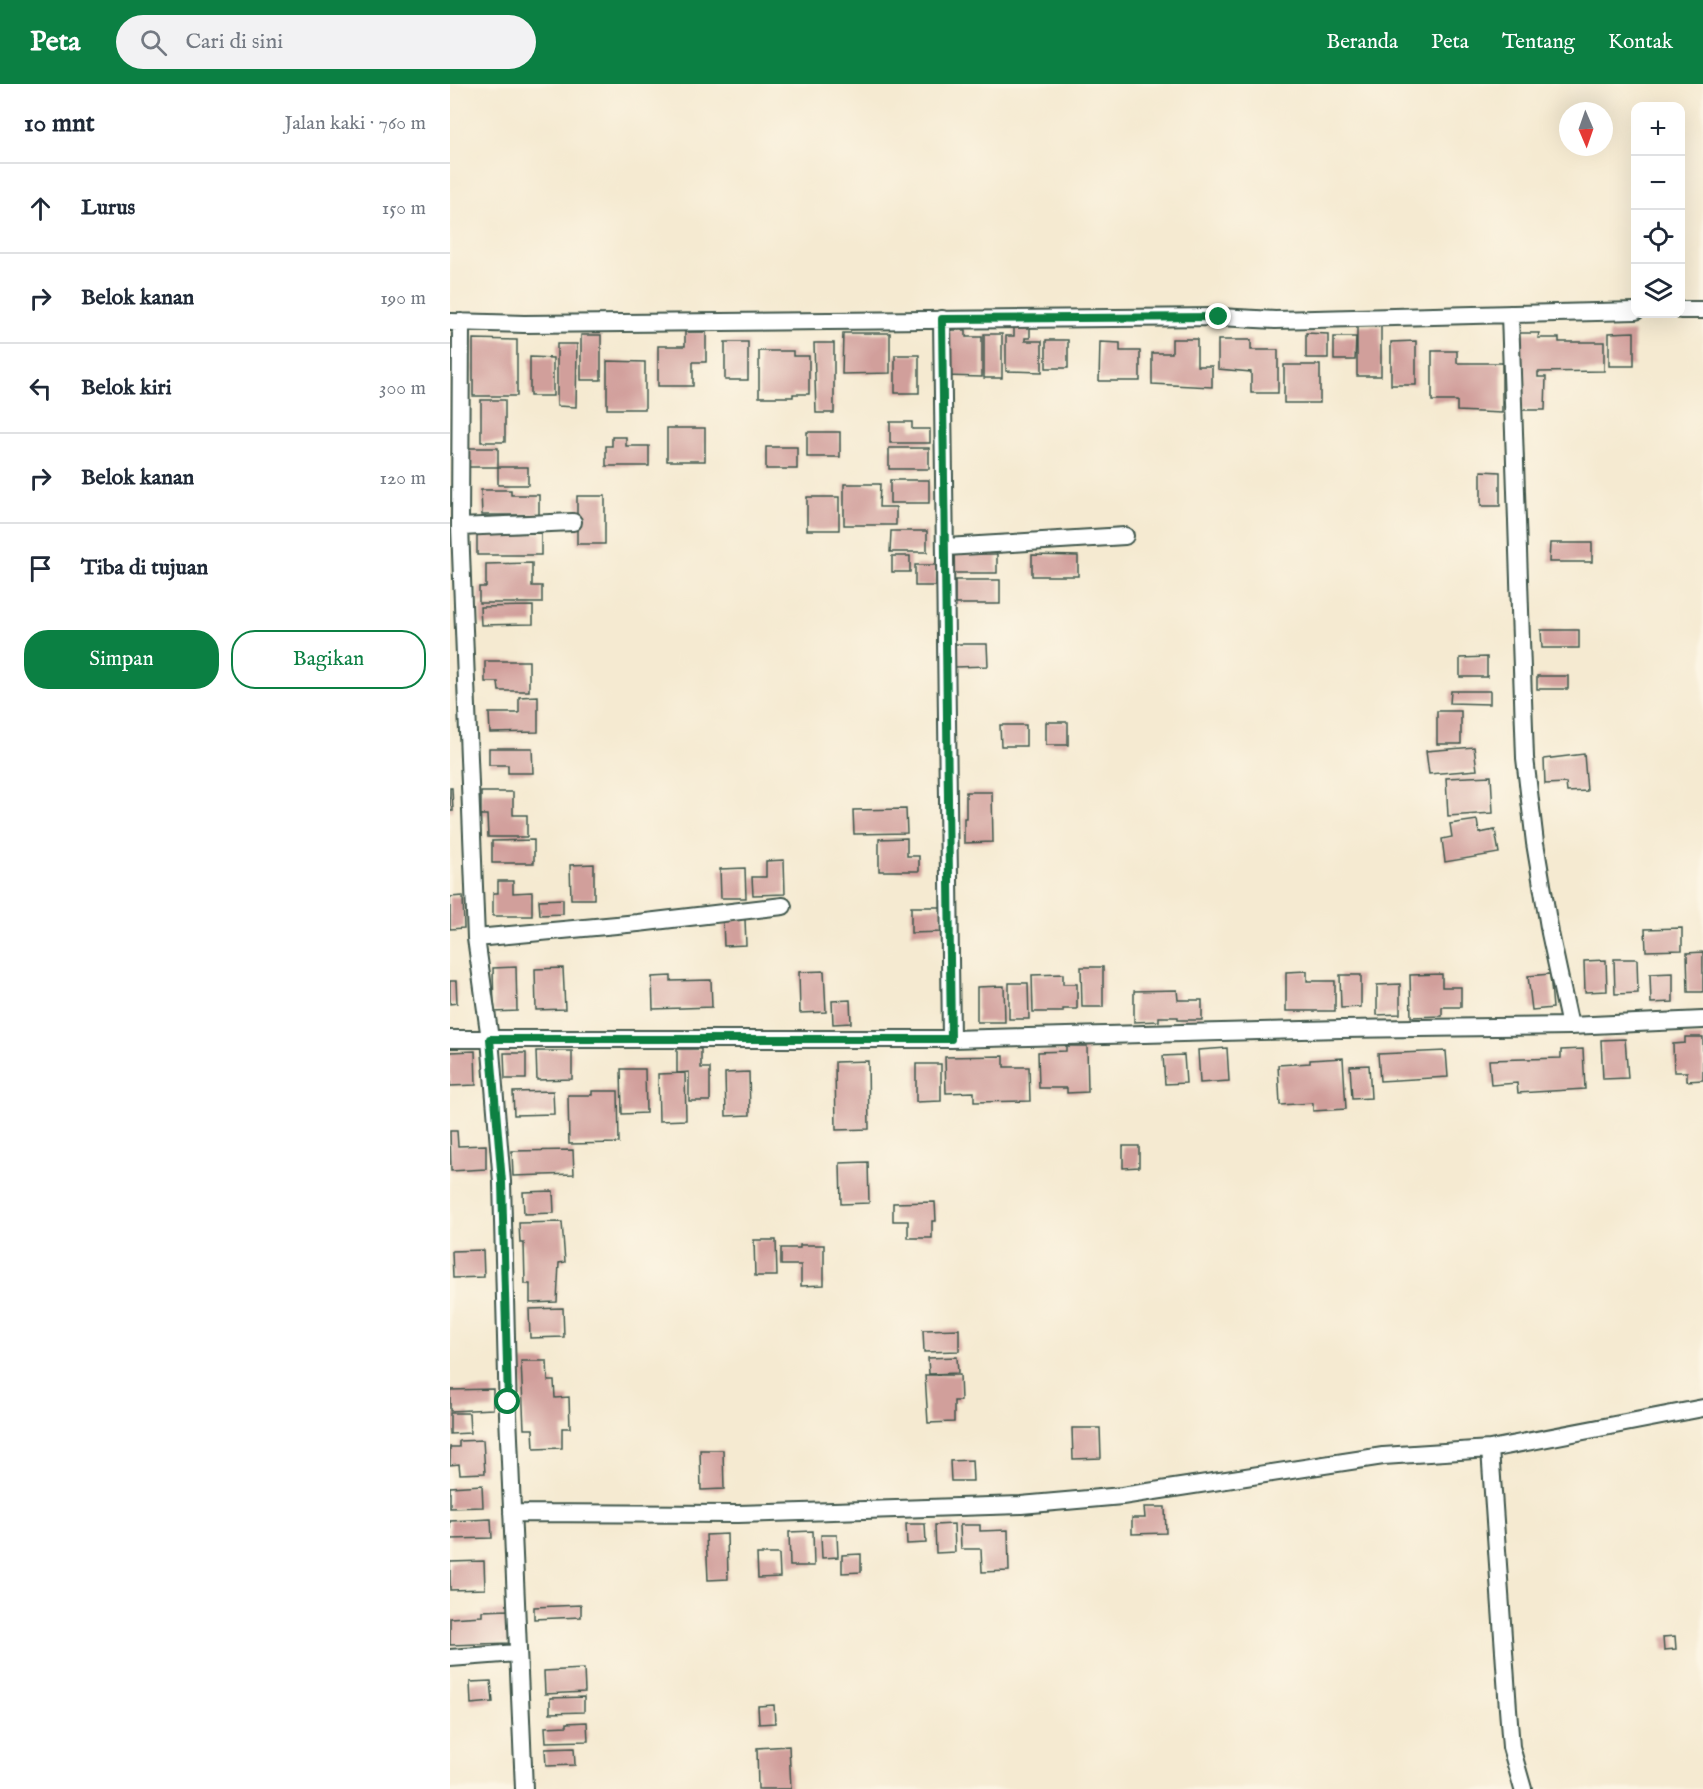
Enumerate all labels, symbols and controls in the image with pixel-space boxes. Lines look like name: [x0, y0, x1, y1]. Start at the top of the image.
search box: [116, 15, 536, 69]
text: Peta: [30, 25, 80, 60]
icon: search: [137, 26, 170, 59]
text: Cari di sini: [185, 28, 283, 56]
text: Beranda: [1326, 29, 1398, 56]
text: Peta: [1431, 29, 1469, 56]
text: Tentang: [1502, 29, 1575, 56]
text: Kontak: [1608, 29, 1673, 56]
north arrow: [1559, 102, 1613, 156]
map controls: [1631, 102, 1685, 318]
button: +: [1631, 102, 1685, 156]
text: 10 mnt: [24, 107, 95, 140]
text: Jalan kaki · 760 m: [285, 111, 426, 136]
button: −: [1631, 156, 1685, 210]
icon: ahead: [24, 192, 57, 225]
text: Lurus: [81, 194, 135, 222]
text: 150 m: [382, 196, 426, 221]
button: locate: [1631, 210, 1685, 264]
button: layers: [1631, 264, 1685, 318]
icon: right: [24, 282, 57, 315]
text: Belok kanan: [81, 284, 194, 312]
text: 190 m: [380, 286, 426, 311]
route end: [1205, 303, 1231, 329]
icon: left: [24, 372, 57, 405]
text: Belok kiri: [81, 374, 172, 402]
text: 300 m: [379, 376, 426, 401]
icon: right: [24, 462, 57, 495]
text: Belok kanan: [81, 464, 194, 492]
text: 120 m: [380, 466, 426, 491]
icon: arrive: [24, 552, 57, 585]
text: Tiba di tujuan: [81, 554, 208, 582]
button: Simpan: [24, 630, 219, 689]
button: Bagikan: [231, 630, 426, 689]
route start: [494, 1388, 520, 1414]

